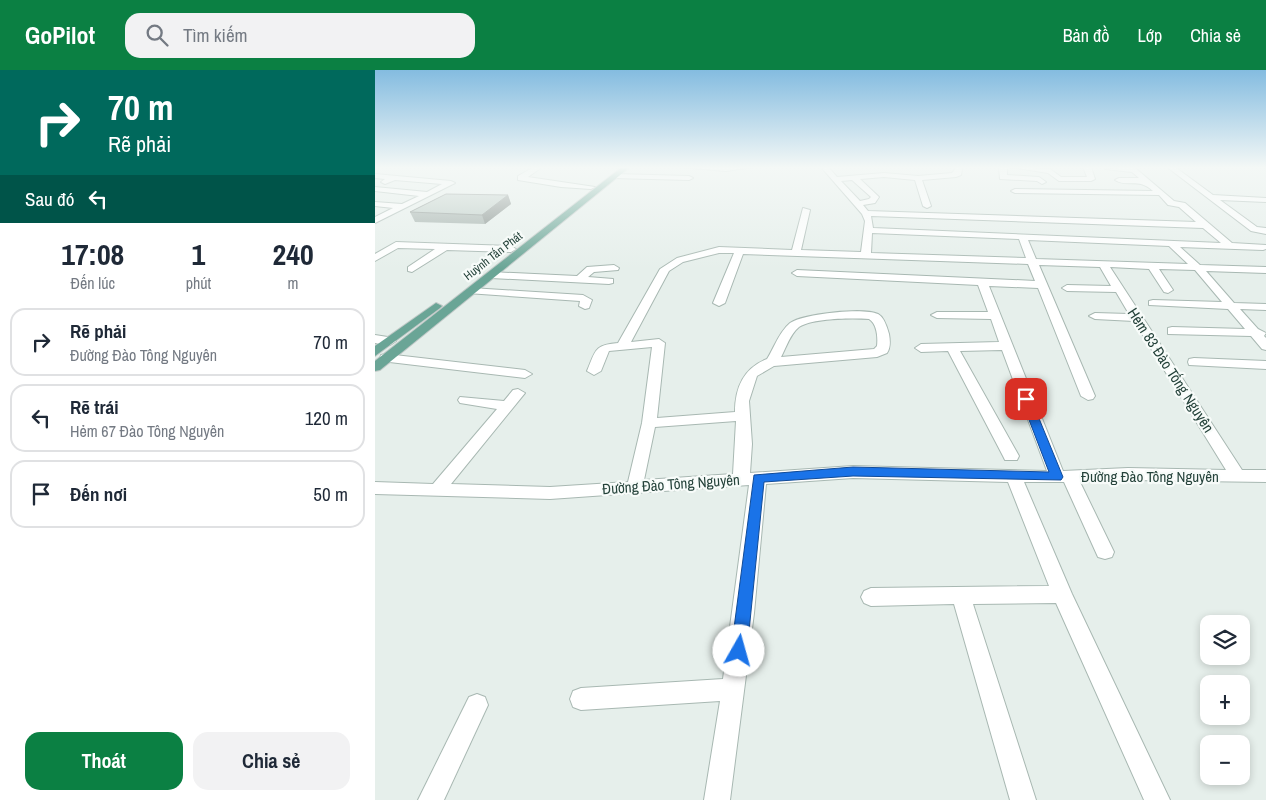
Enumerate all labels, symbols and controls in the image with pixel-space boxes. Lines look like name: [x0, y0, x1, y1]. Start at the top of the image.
search box: [125, 13, 475, 58]
text: GoPilot: [25, 19, 95, 51]
icon: search: [143, 21, 171, 49]
text: Tìm kiếm: [183, 22, 248, 48]
text: Bản đồ: [1063, 23, 1110, 48]
text: Lớp: [1138, 23, 1162, 48]
text: Chia sẻ: [1190, 23, 1241, 48]
text: 70 m: [108, 84, 173, 131]
icon: right: [25, 90, 90, 155]
text: Rẽ phải: [108, 129, 171, 159]
icon: left: [84, 185, 112, 213]
text: Sau đó: [25, 186, 74, 212]
street label: Huỳnh Tấn Phát: [460, 228, 526, 284]
text: 17:08: [61, 234, 124, 274]
text: 1: [192, 234, 205, 274]
text: 240: [273, 234, 314, 274]
text: Đến lúc: [71, 272, 115, 294]
text: phút: [186, 272, 211, 294]
text: m: [288, 272, 299, 294]
street label: Hẻm 83 Đào Tống Nguyên: [1123, 304, 1219, 436]
text: Rẽ phải: [70, 318, 126, 344]
icon: right: [27, 328, 55, 356]
text: 70 m: [313, 329, 348, 355]
text: Đường Đào Tông Nguyên: [70, 344, 217, 366]
pin: [1005, 378, 1047, 420]
icon: arrive: [1012, 385, 1040, 413]
text: Rẽ trái: [70, 394, 119, 420]
icon: left: [27, 404, 55, 432]
text: 120 m: [305, 405, 348, 431]
text: Hẻm 67 Đào Tông Nguyên: [70, 420, 224, 442]
street label: Đường Đào Tông Nguyên: [1081, 466, 1219, 487]
street label: Đường Đào Tông Nguyên: [601, 469, 741, 499]
icon: arrive: [27, 480, 55, 508]
text: Đến nơi: [70, 481, 127, 507]
text: 50 m: [313, 481, 348, 507]
map controls: [1200, 615, 1250, 785]
button: layers: [1200, 615, 1250, 665]
position arrow: [712, 624, 764, 676]
button: +: [1200, 675, 1250, 725]
button: Thoát: [25, 732, 183, 790]
button: Chia sẻ: [193, 732, 350, 790]
button: −: [1200, 735, 1250, 785]

